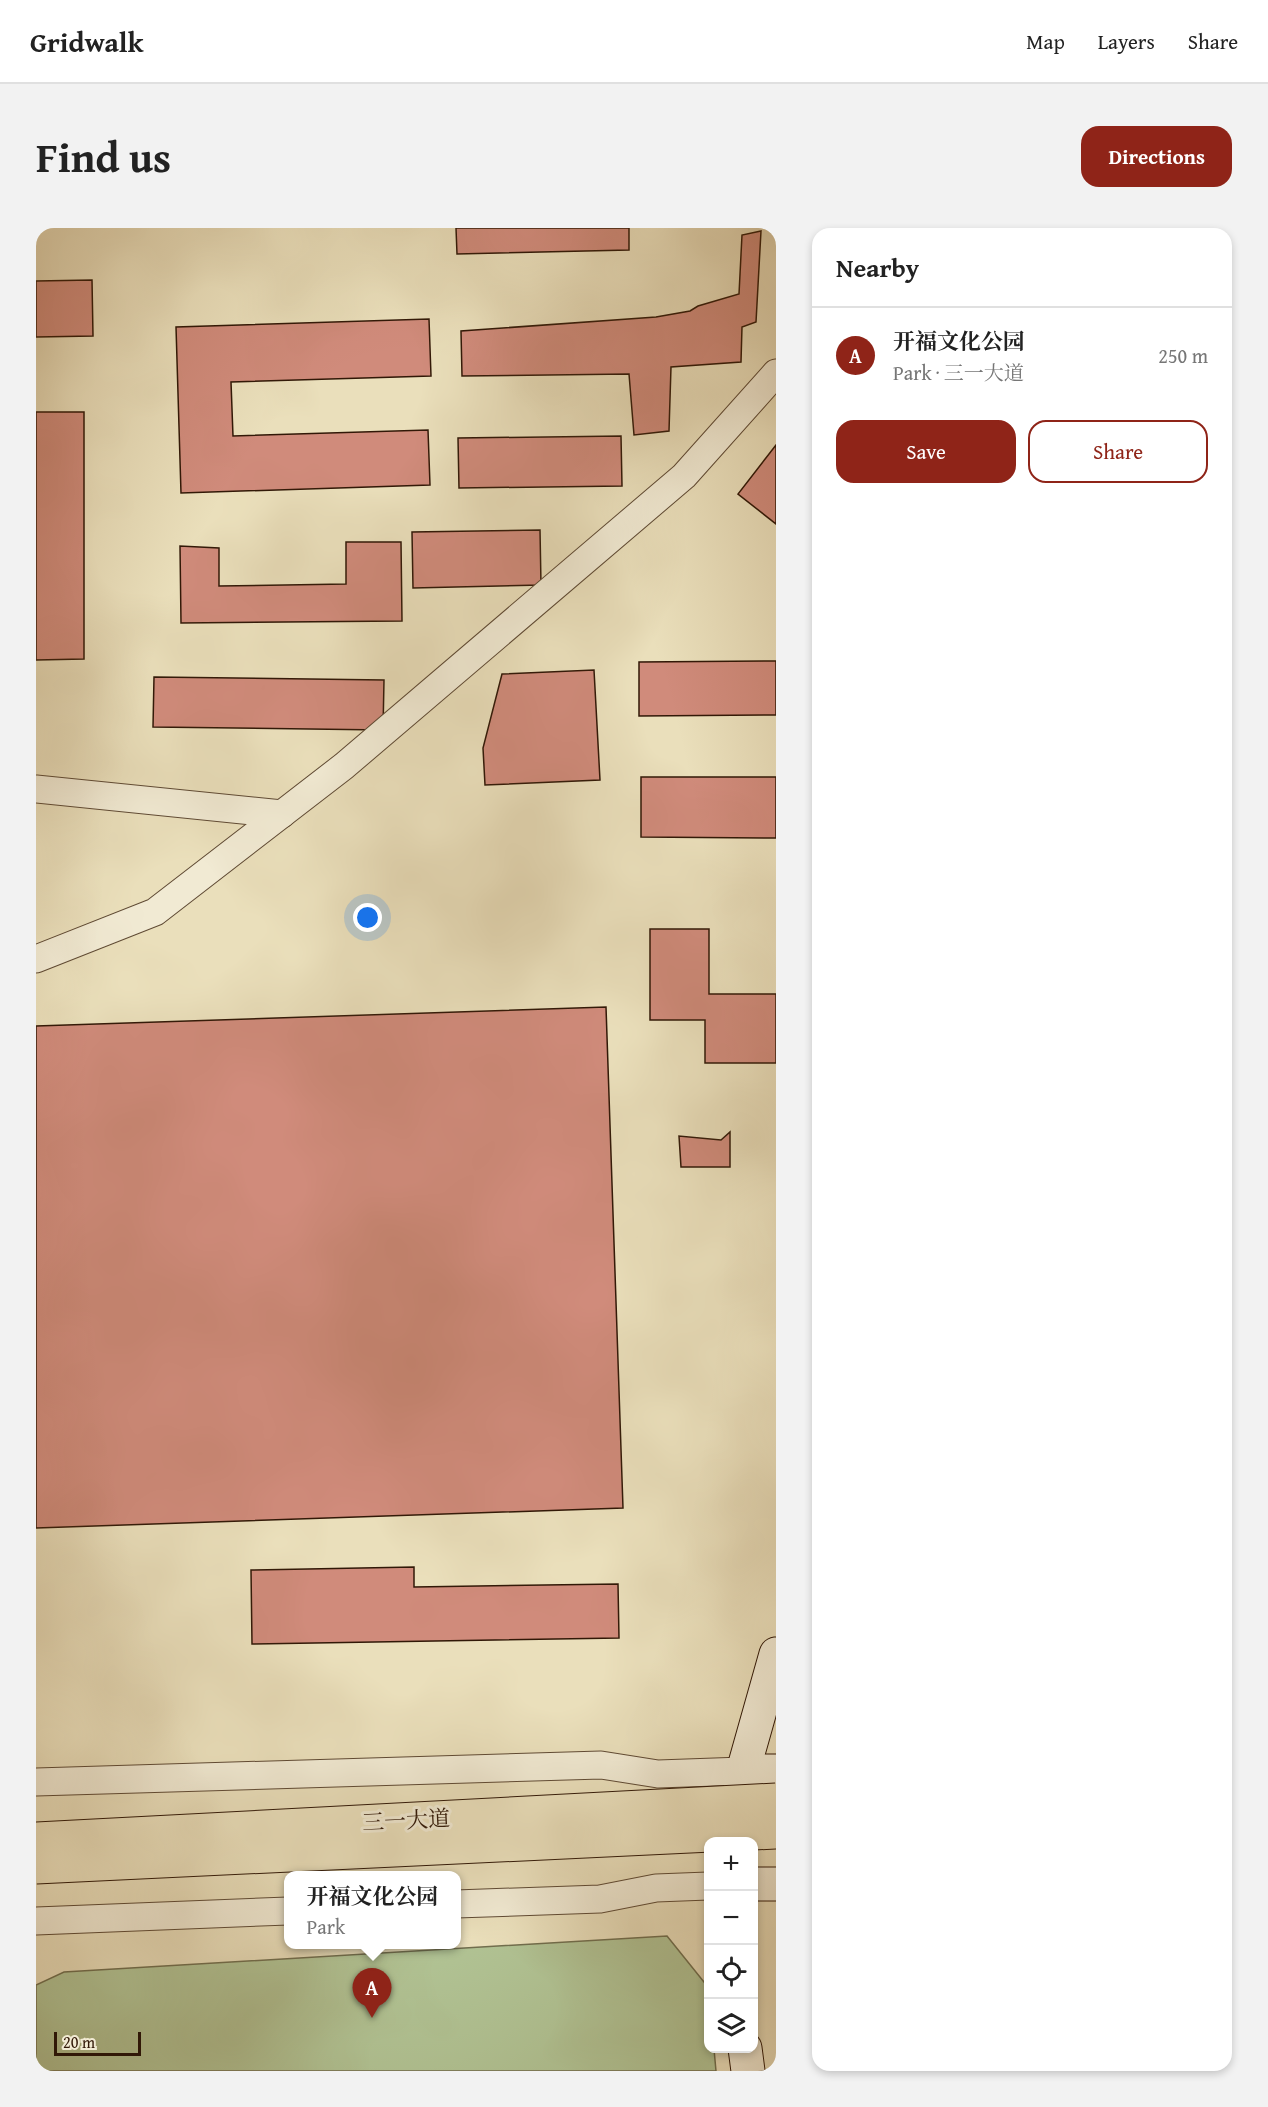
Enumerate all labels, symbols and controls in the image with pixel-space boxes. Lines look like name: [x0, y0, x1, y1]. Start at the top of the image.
text: Gridwalk: [30, 21, 143, 62]
text: Map: [1026, 26, 1065, 57]
text: Layers: [1098, 26, 1155, 57]
text: Share: [1188, 26, 1238, 57]
text: Find us: [36, 126, 171, 187]
button: Directions: [1081, 126, 1232, 187]
text: Nearby: [836, 248, 919, 287]
text: 开福文化公园: [893, 325, 1025, 357]
text: A: [849, 341, 862, 370]
text: 250 m: [1158, 341, 1208, 370]
text: Park · 三一大道: [893, 358, 1024, 387]
button: Save: [836, 420, 1016, 483]
button: Share: [1028, 420, 1208, 483]
your location: [353, 903, 382, 932]
street label: 三一大道: [361, 1802, 451, 1838]
map controls: [704, 1837, 758, 2053]
button: +: [704, 1837, 758, 1891]
popup: [284, 1871, 461, 1949]
text: 开福文化公园: [306, 1880, 439, 1912]
button: −: [704, 1891, 758, 1945]
text: Park: [306, 1912, 345, 1941]
button: locate: [704, 1945, 758, 1999]
pin: A: [352, 1968, 392, 2018]
button: layers: [704, 1999, 758, 2053]
scale bar: [54, 2029, 141, 2056]
text: 20 m: [63, 2030, 95, 2054]

